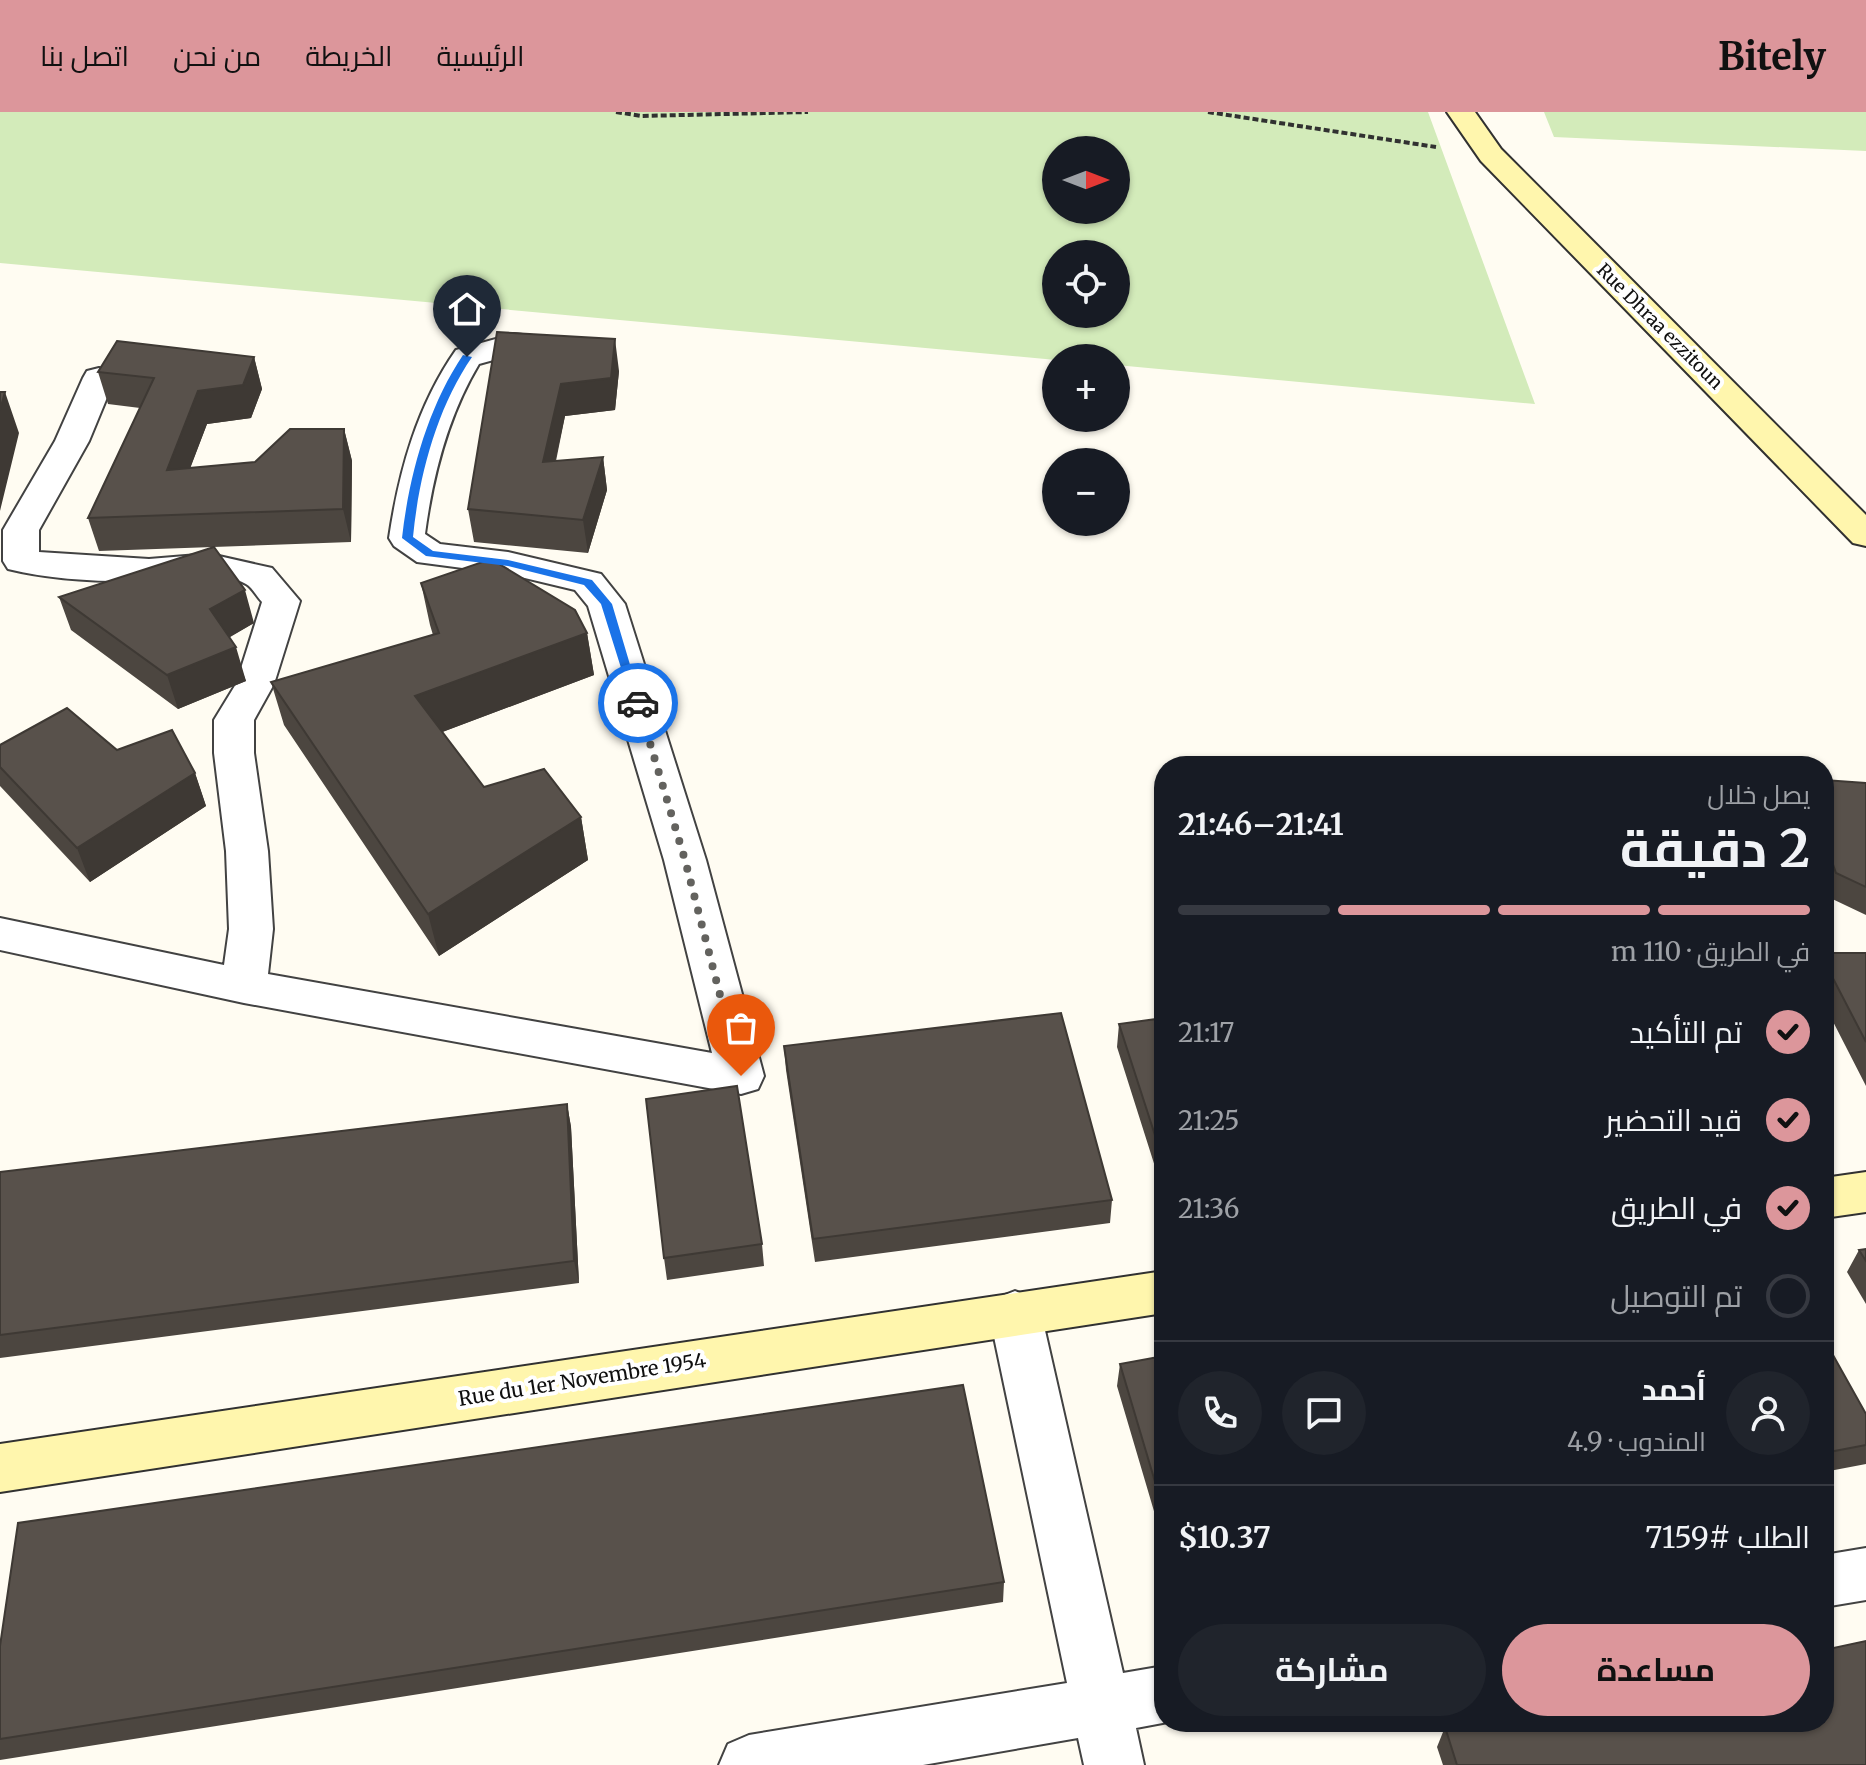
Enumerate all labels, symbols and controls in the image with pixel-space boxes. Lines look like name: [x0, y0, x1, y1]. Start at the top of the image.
text: Bitely: [1718, 33, 1826, 80]
text: اتصل بنا: [40, 38, 129, 74]
text: من نحن: [173, 38, 261, 74]
text: الخريطة: [305, 38, 393, 74]
text: الرئيسية: [437, 38, 524, 74]
north arrow: [1042, 136, 1130, 224]
map controls: [1042, 136, 1130, 536]
button: locate: [1042, 240, 1130, 328]
street label: Rue Dhraa ezzitoun: [1592, 258, 1728, 394]
pin: [433, 275, 501, 357]
icon: home: [445, 287, 489, 331]
button: +: [1042, 344, 1130, 432]
button: −: [1042, 448, 1130, 536]
courier: [598, 663, 678, 743]
icon: car: [616, 681, 660, 725]
text: يصل خلال: [1707, 778, 1810, 811]
text: 21:41–21:46: [1178, 805, 1344, 843]
text: 2 دقيقة: [1620, 816, 1810, 881]
text: في الطريق · 110 m: [1611, 935, 1810, 968]
pin: [707, 994, 775, 1076]
icon: bag: [719, 1006, 763, 1050]
icon: check: [1766, 1010, 1810, 1054]
text: تم التأكيد: [1630, 1013, 1742, 1051]
text: 21:17: [1178, 1016, 1234, 1049]
icon: check: [1766, 1098, 1810, 1142]
text: قيد التحضير: [1605, 1101, 1742, 1139]
text: 21:25: [1178, 1104, 1239, 1137]
icon: check: [1766, 1186, 1810, 1230]
text: في الطريق: [1611, 1189, 1742, 1227]
text: 21:36: [1178, 1192, 1240, 1225]
text: تم التوصيل: [1610, 1277, 1742, 1315]
street label: Rue du 1er Novembre 1954: [456, 1347, 708, 1411]
text: أحمد: [1642, 1370, 1706, 1408]
button: phone: [1178, 1371, 1262, 1455]
button: chat: [1282, 1371, 1366, 1455]
button: person: [1726, 1371, 1810, 1455]
text: المندوب · 4.9: [1567, 1425, 1706, 1458]
text: $10.37: [1178, 1518, 1271, 1556]
text: الطلب #7159: [1645, 1518, 1810, 1556]
button: مشاركة: [1178, 1624, 1486, 1716]
button: مساعدة: [1502, 1624, 1810, 1716]

